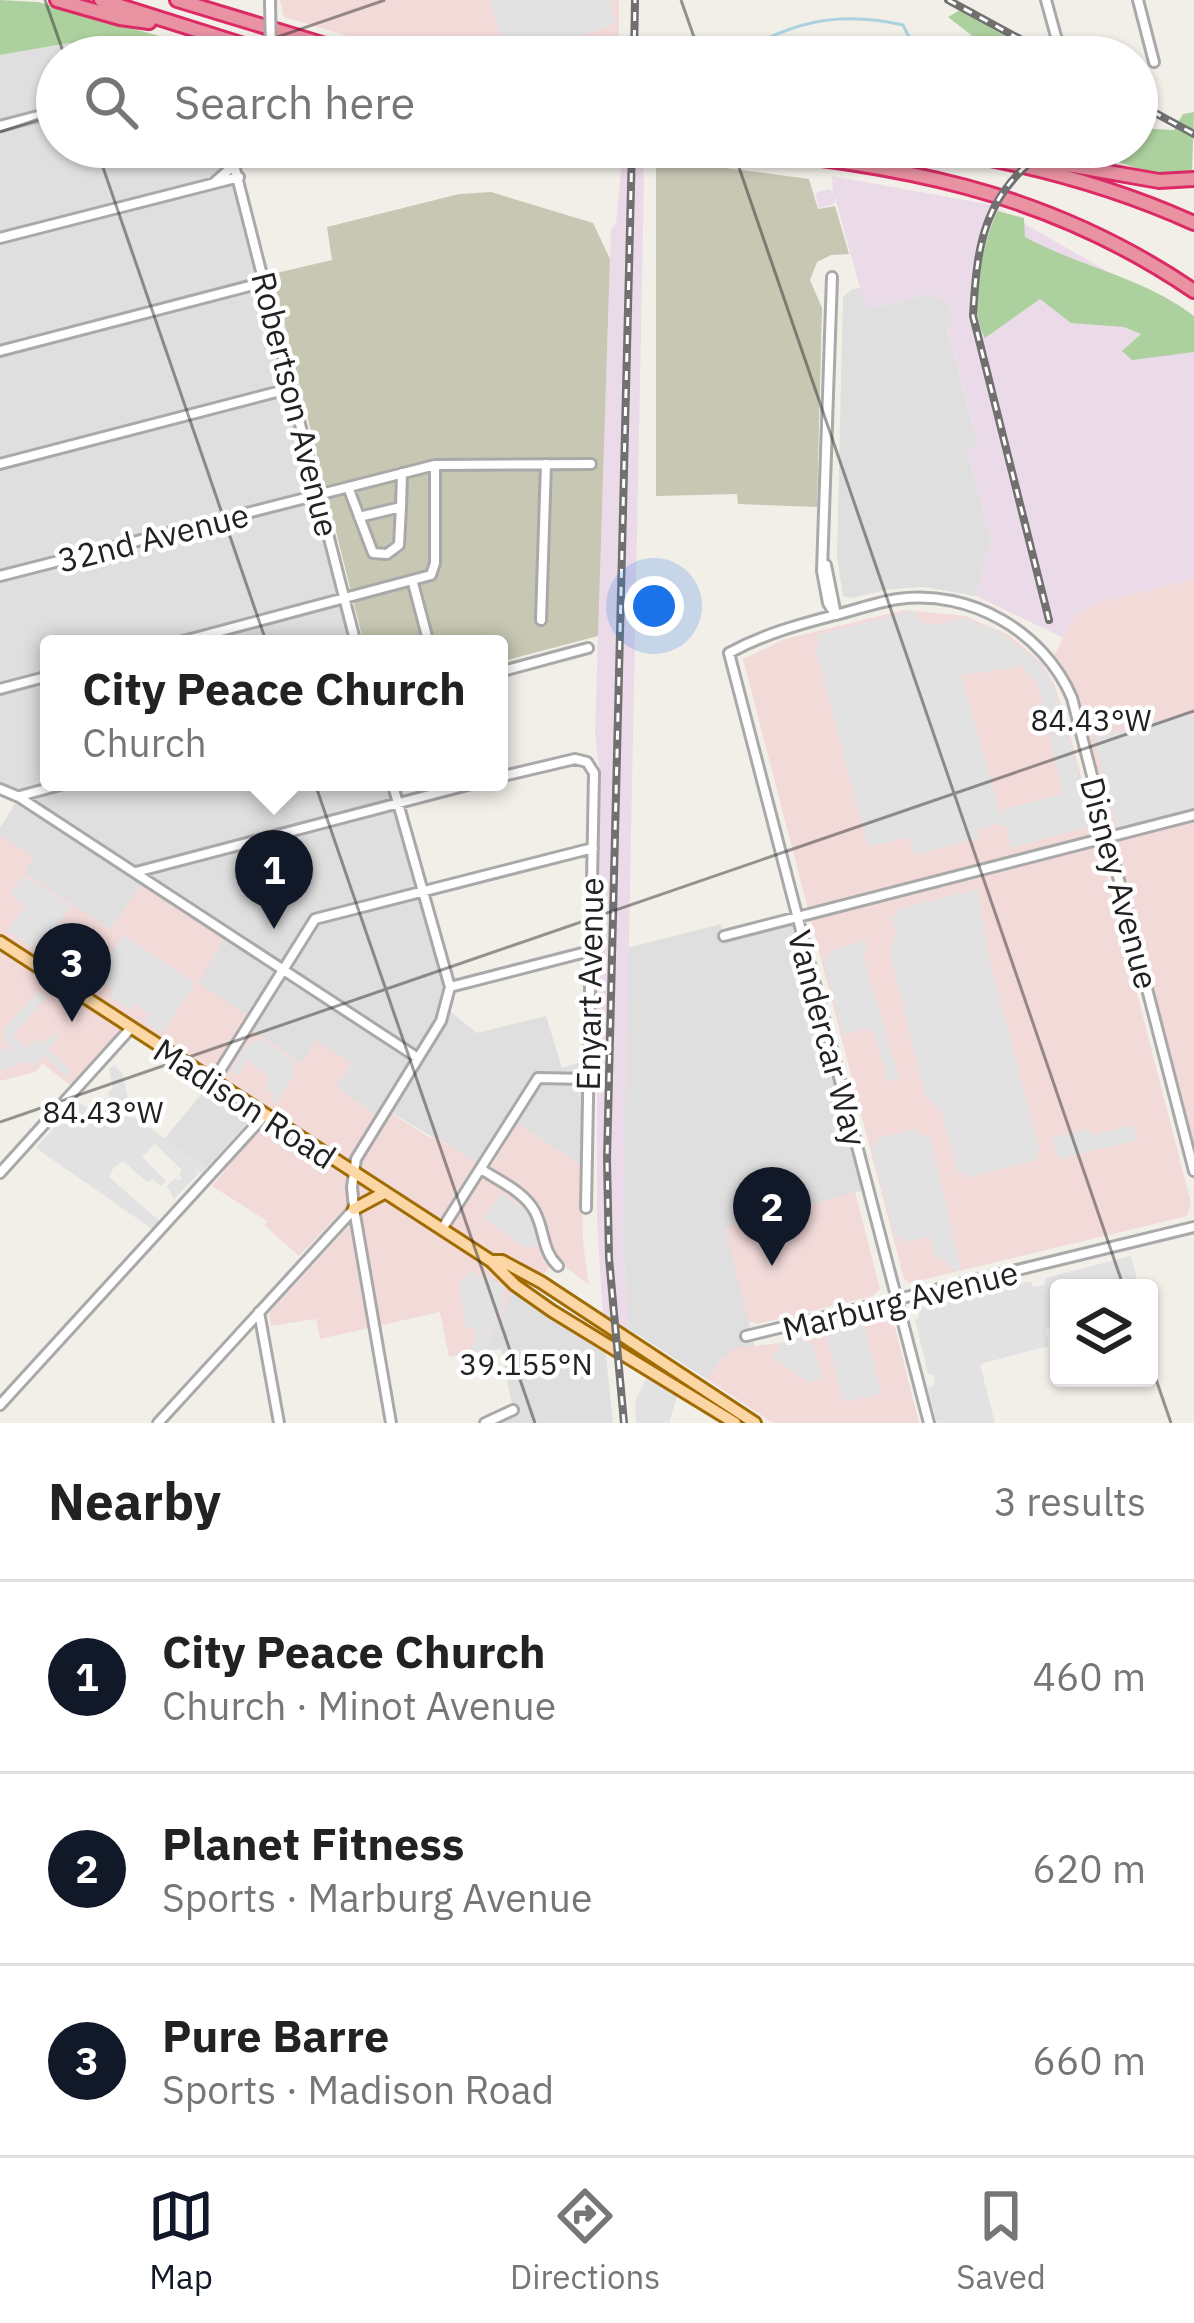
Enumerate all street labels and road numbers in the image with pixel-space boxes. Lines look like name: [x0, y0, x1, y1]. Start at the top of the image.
street label: Robertson Avenue: [242, 267, 350, 541]
street label: 32nd Avenue: [53, 492, 253, 582]
street label: Disney Avenue: [1071, 772, 1169, 994]
street label: Enyart Avenue: [566, 877, 612, 1091]
street label: Vandercar Way: [779, 925, 877, 1151]
street label: Madison Road: [146, 1028, 344, 1178]
street label: Marburg Avenue: [778, 1250, 1022, 1350]

